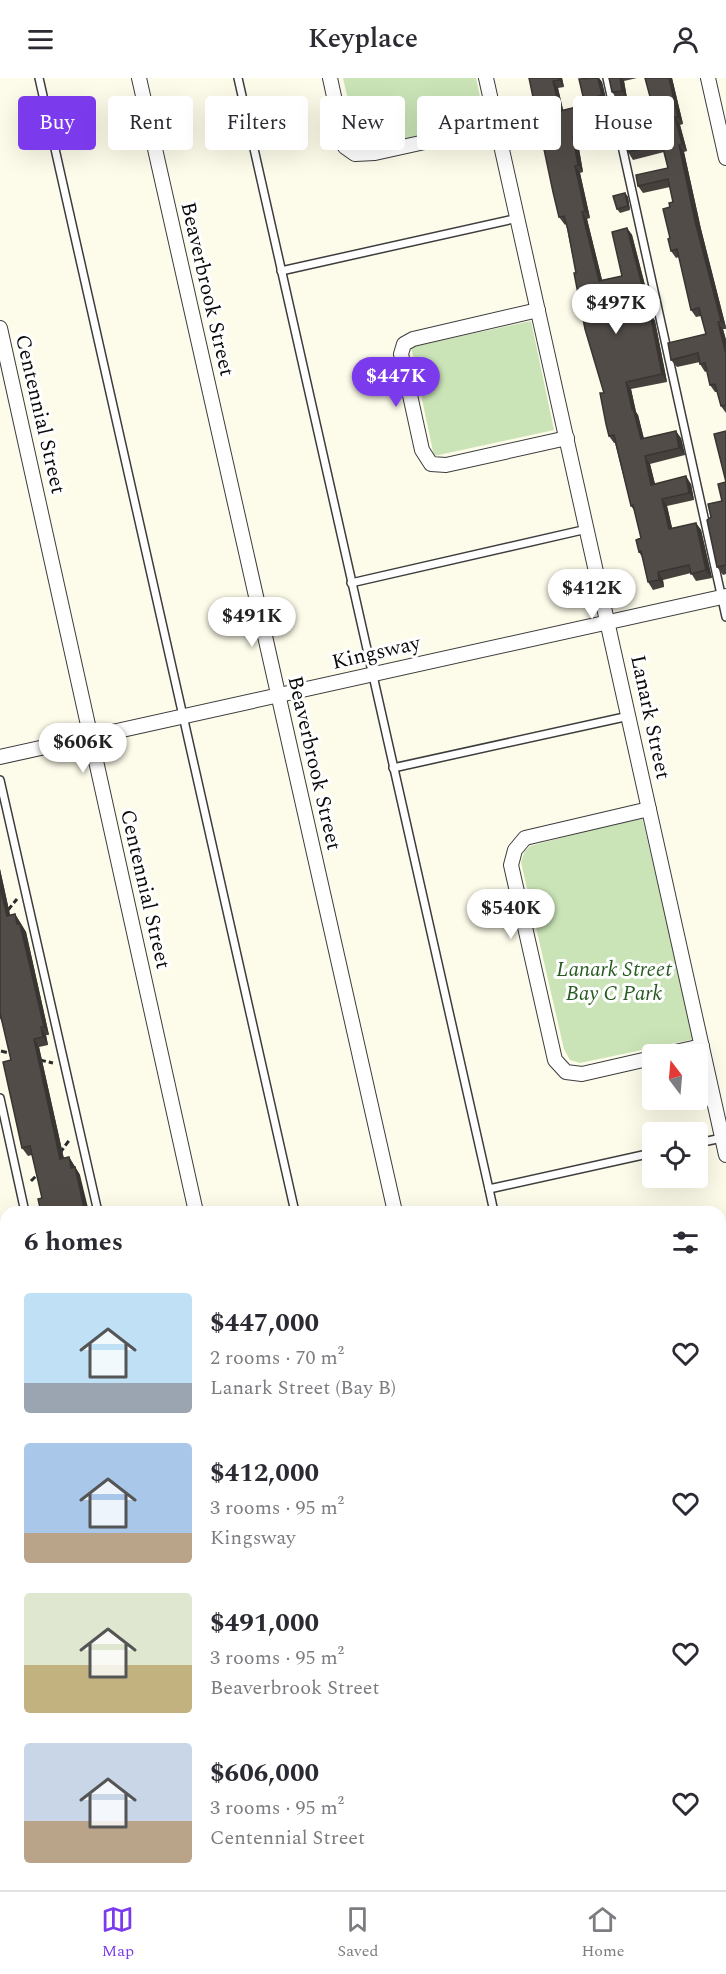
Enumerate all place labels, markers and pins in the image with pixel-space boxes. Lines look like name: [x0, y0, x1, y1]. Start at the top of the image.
pin: $497K: [574, 284, 658, 335]
pin: $447K: [354, 357, 438, 408]
pin: $412K: [550, 569, 634, 620]
pin: $491K: [210, 597, 294, 648]
pin: $606K: [41, 723, 125, 774]
pin: $540K: [469, 889, 553, 940]

